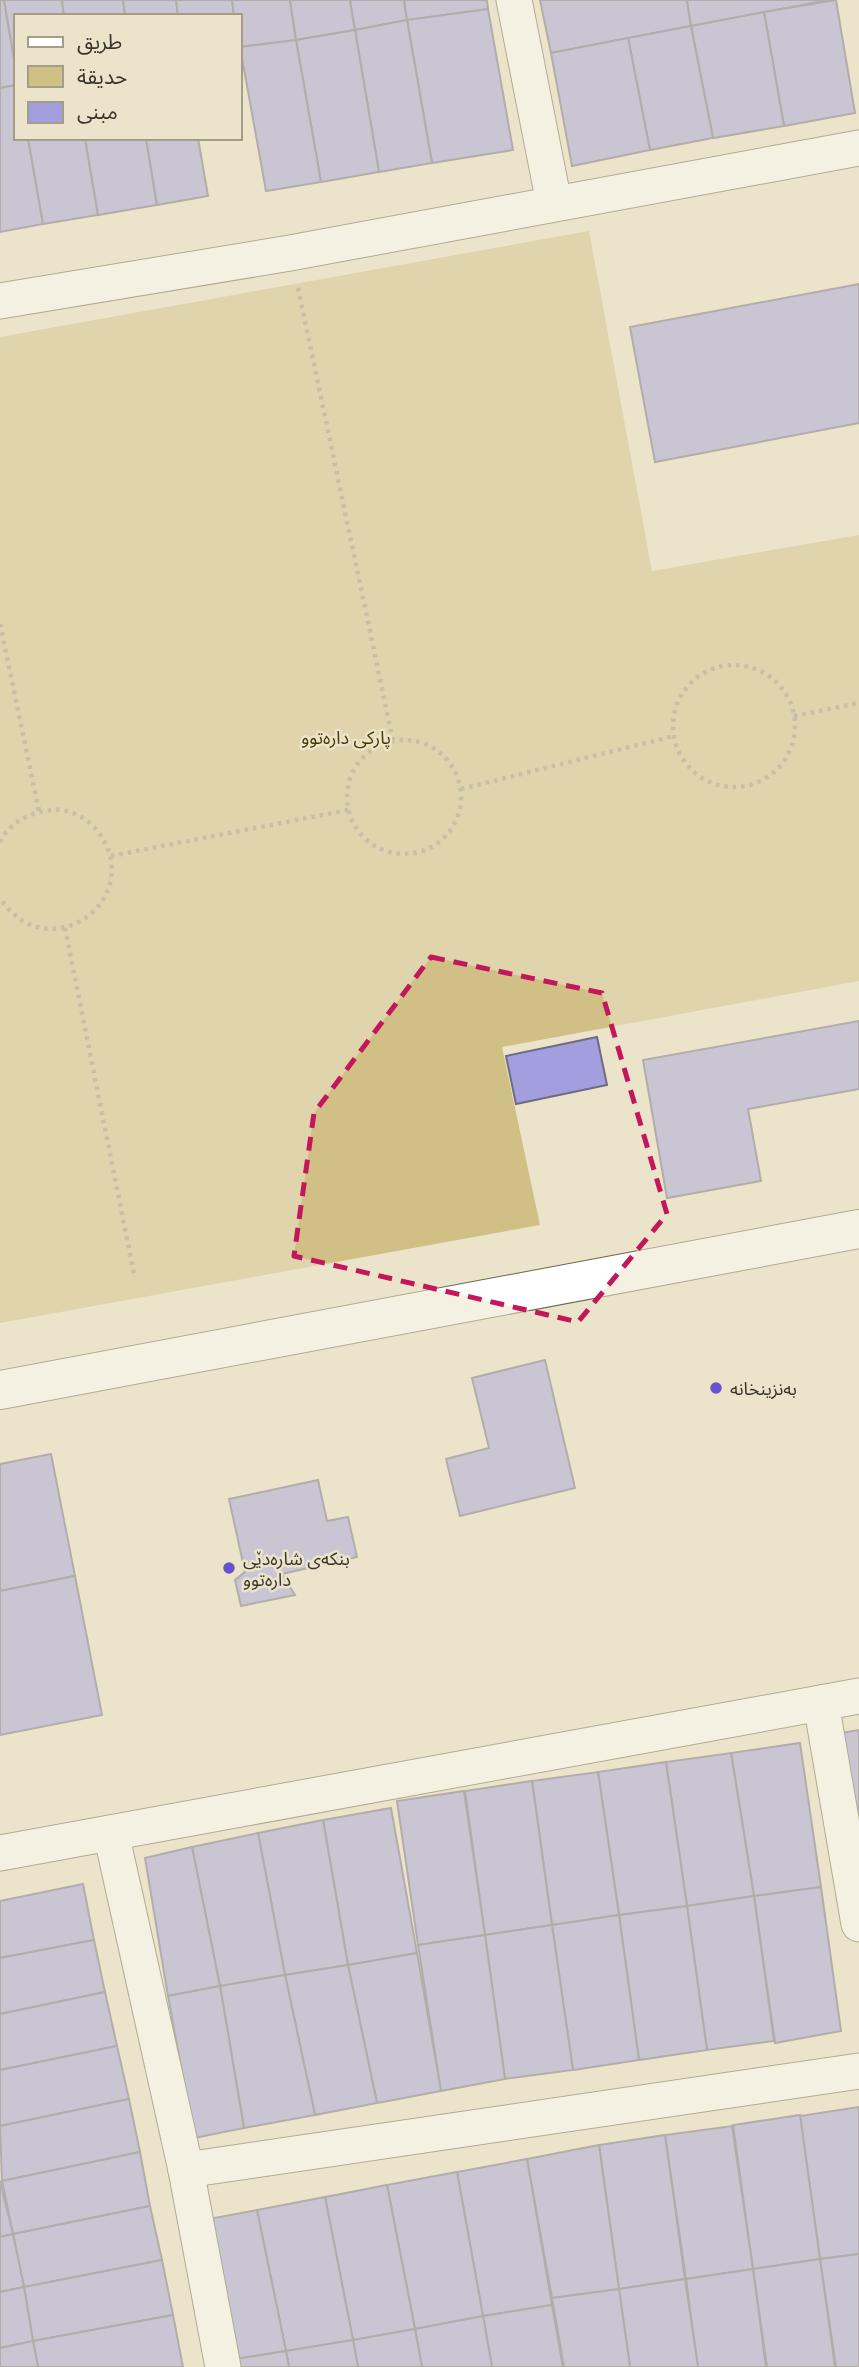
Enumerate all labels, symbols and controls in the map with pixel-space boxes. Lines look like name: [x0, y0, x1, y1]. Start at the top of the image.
legend: [14, 14, 242, 140]
text: طريق: [77, 30, 122, 55]
text: حديقة: [77, 65, 127, 89]
text: مبنى: [77, 100, 118, 124]
park label: پارکی دارەتوو: [301, 727, 391, 749]
place label: بەنزینخانە: [730, 1378, 797, 1400]
marker: بەنزینخانە: [708, 1380, 724, 1396]
place label: بنکەی شارەدێی دارەتوو: [243, 1548, 350, 1591]
marker: بنکەی شارەدێی دارەتوو: [221, 1560, 237, 1576]

